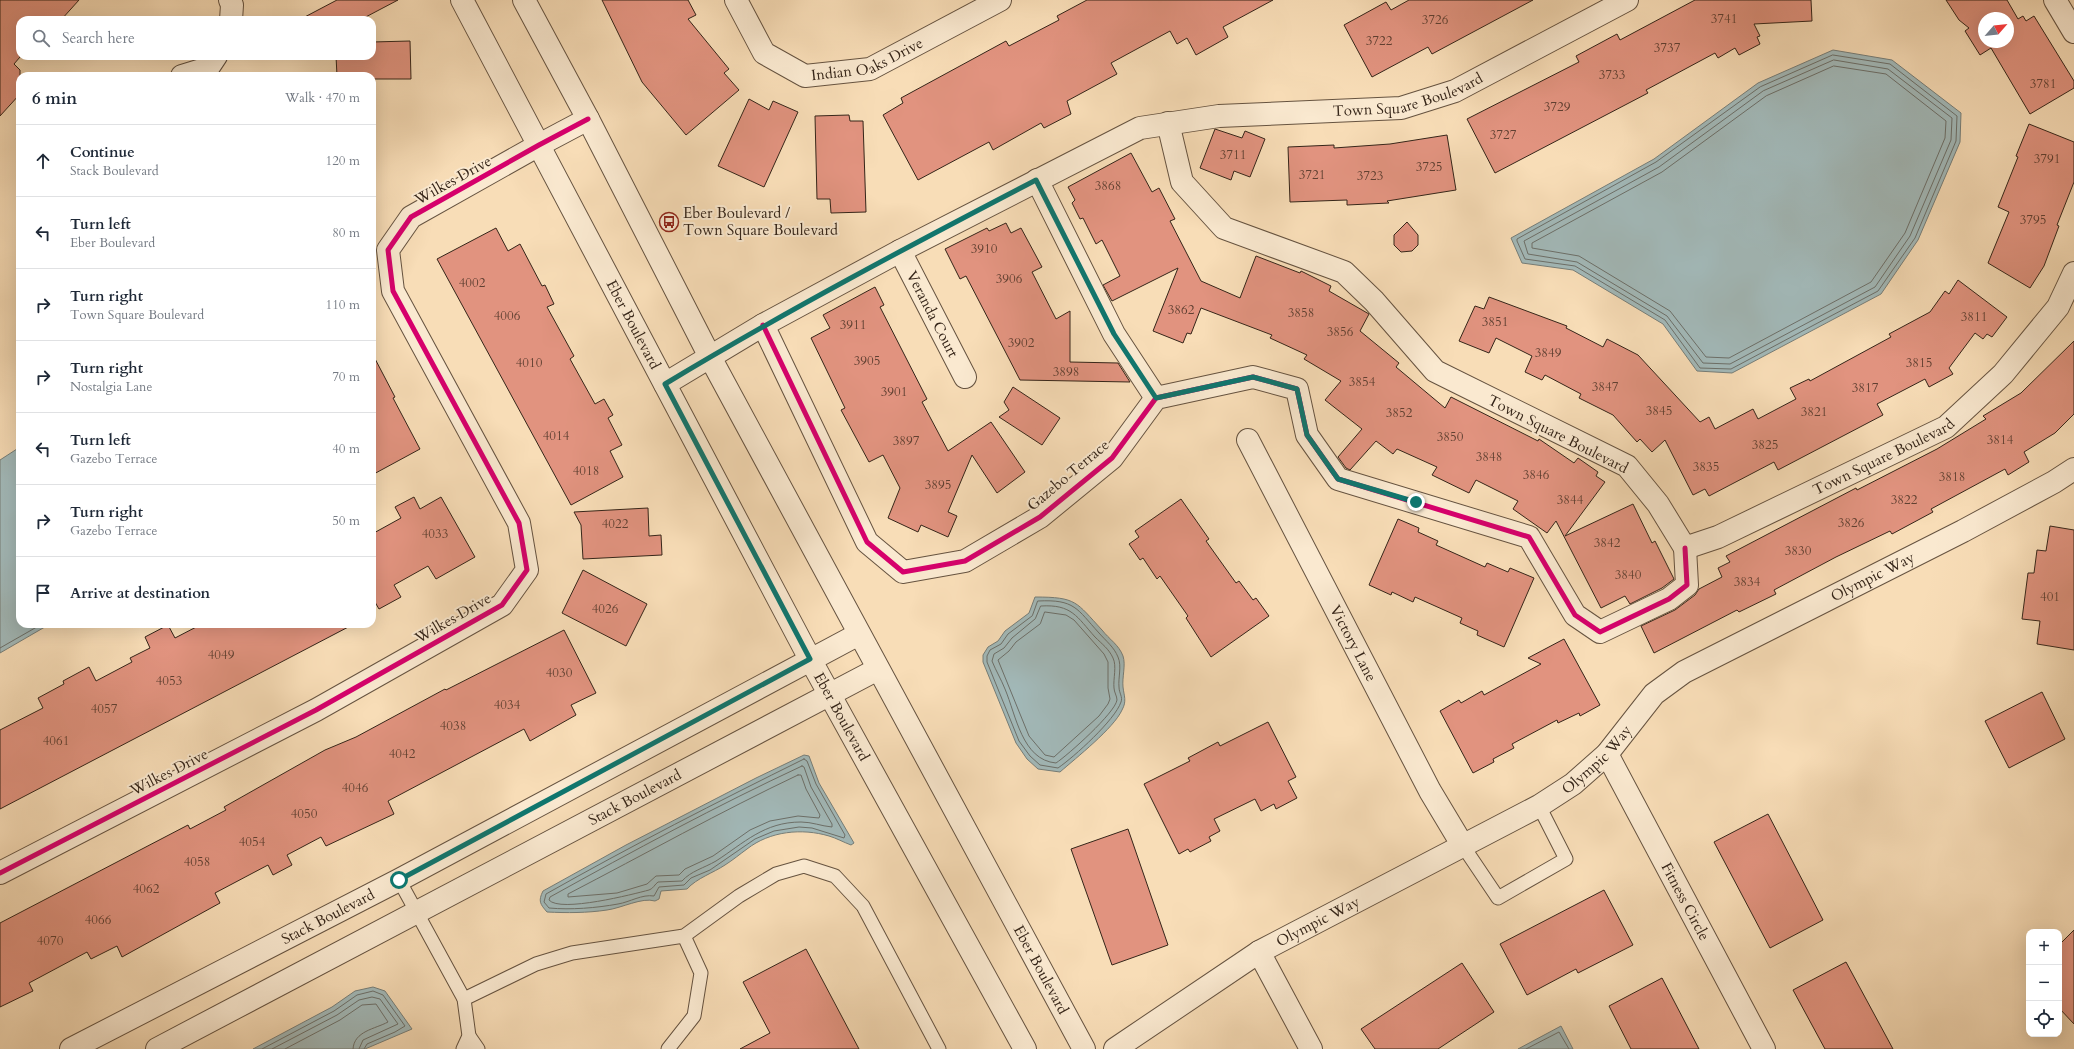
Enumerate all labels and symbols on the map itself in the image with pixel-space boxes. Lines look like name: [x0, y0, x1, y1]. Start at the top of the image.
house number: 3741: [1711, 10, 1737, 28]
house number: 3726: [1422, 11, 1449, 29]
north arrow: [1978, 12, 2014, 48]
house number: 3722: [1366, 32, 1393, 50]
street label: Indian Oaks Drive: [810, 33, 927, 85]
house number: 3737: [1654, 39, 1681, 57]
house number: 3733: [1599, 66, 1625, 84]
street label: Town Square Boulevard: [1332, 68, 1486, 121]
house number: 3781: [2030, 75, 2056, 93]
house number: 3729: [1544, 98, 1571, 116]
house number: 3727: [1490, 126, 1517, 144]
house number: 3711: [1220, 146, 1246, 164]
house number: 3791: [2034, 150, 2060, 168]
street label: Wilkes Drive: [410, 151, 495, 210]
house number: 3725: [1416, 158, 1442, 176]
house number: 3721: [1299, 166, 1325, 184]
house number: 3723: [1357, 167, 1383, 185]
house number: 3868: [1095, 177, 1121, 195]
place label: Eber Boulevard / Town Square Boulevard: [683, 203, 838, 240]
bus stop icon: Eber Boulevard / Town Square Boulevard: [658, 211, 680, 233]
house number: 3795: [2020, 211, 2046, 229]
house number: 3910: [971, 240, 998, 258]
street label: Veranda Court: [902, 267, 963, 361]
house number: 3906: [996, 270, 1023, 288]
house number: 4002: [459, 274, 486, 292]
street label: Eber Boulevard: [602, 276, 665, 373]
house number: 3862: [1168, 301, 1195, 319]
house number: 3858: [1288, 304, 1314, 322]
house number: 4006: [494, 307, 521, 325]
house number: 3811: [1961, 308, 1987, 326]
house number: 3851: [1482, 313, 1508, 331]
house number: 3911: [840, 316, 866, 334]
house number: 3856: [1327, 323, 1354, 341]
house number: 3902: [1008, 334, 1035, 352]
house number: 3849: [1535, 344, 1562, 362]
house number: 3905: [854, 352, 880, 370]
house number: 4010: [516, 354, 543, 372]
house number: 3815: [1906, 354, 1932, 372]
house number: 3898: [1053, 363, 1079, 381]
house number: 3854: [1349, 373, 1376, 391]
house number: 3847: [1592, 378, 1619, 396]
house number: 3817: [1852, 379, 1879, 397]
house number: 3901: [881, 383, 907, 401]
street label: Town Square Boulevard: [1484, 390, 1632, 478]
house number: 3845: [1646, 402, 1672, 420]
house number: 3821: [1801, 403, 1827, 421]
house number: 3852: [1386, 404, 1413, 422]
street label: Town Square Boulevard: [1810, 414, 1959, 500]
house number: 4014: [543, 427, 570, 445]
house number: 3850: [1437, 428, 1464, 446]
house number: 3814: [1987, 431, 2014, 449]
house number: 3897: [893, 432, 920, 450]
street label: Gazebo Terrace: [1023, 435, 1113, 515]
house number: 3825: [1752, 436, 1778, 454]
house number: 3848: [1476, 448, 1502, 466]
house number: 3835: [1693, 458, 1719, 476]
house number: 4018: [573, 462, 599, 480]
house number: 3846: [1523, 466, 1550, 484]
house number: 3818: [1939, 468, 1965, 486]
house number: 3895: [925, 476, 951, 494]
house number: 3844: [1557, 491, 1584, 509]
house number: 3822: [1891, 491, 1918, 509]
route end: [1407, 493, 1425, 511]
house number: 3826: [1838, 514, 1865, 532]
house number: 4022: [602, 515, 629, 533]
house number: 4033: [422, 525, 448, 543]
house number: 3842: [1594, 534, 1621, 552]
house number: 3830: [1785, 542, 1812, 560]
street label: Olympic Way: [1827, 547, 1918, 606]
house number: 3840: [1615, 566, 1642, 584]
house number: 3834: [1734, 573, 1761, 591]
street label: Wilkes Drive: [410, 588, 495, 648]
house number: 401: [2040, 588, 2060, 606]
house number: 4026: [592, 600, 619, 618]
street label: Victory Lane: [1325, 602, 1382, 685]
house number: 4049: [208, 646, 235, 664]
house number: 4030: [546, 664, 573, 682]
street label: Eber Boulevard: [809, 669, 874, 765]
house number: 4053: [156, 672, 182, 690]
house number: 4034: [494, 696, 521, 714]
house number: 4057: [91, 700, 118, 718]
house number: 4038: [440, 717, 466, 735]
street label: Olympic Way: [1558, 721, 1636, 799]
house number: 4061: [43, 732, 69, 750]
street label: Wilkes Drive: [126, 744, 211, 801]
house number: 4042: [389, 745, 416, 763]
street label: Stack Boulevard: [585, 765, 685, 830]
house number: 4046: [342, 779, 369, 797]
house number: 4050: [291, 805, 318, 823]
house number: 4054: [239, 833, 266, 851]
house number: 4058: [184, 853, 210, 871]
street label: Fitness Circle: [1657, 859, 1714, 944]
route start: [390, 871, 408, 889]
house number: 4062: [133, 880, 160, 898]
street label: Stack Boulevard: [278, 884, 378, 949]
street label: Olympic Way: [1273, 891, 1363, 951]
house number: 4066: [85, 911, 112, 929]
street label: Eber Boulevard: [1009, 922, 1073, 1018]
house number: 4070: [37, 932, 64, 950]

